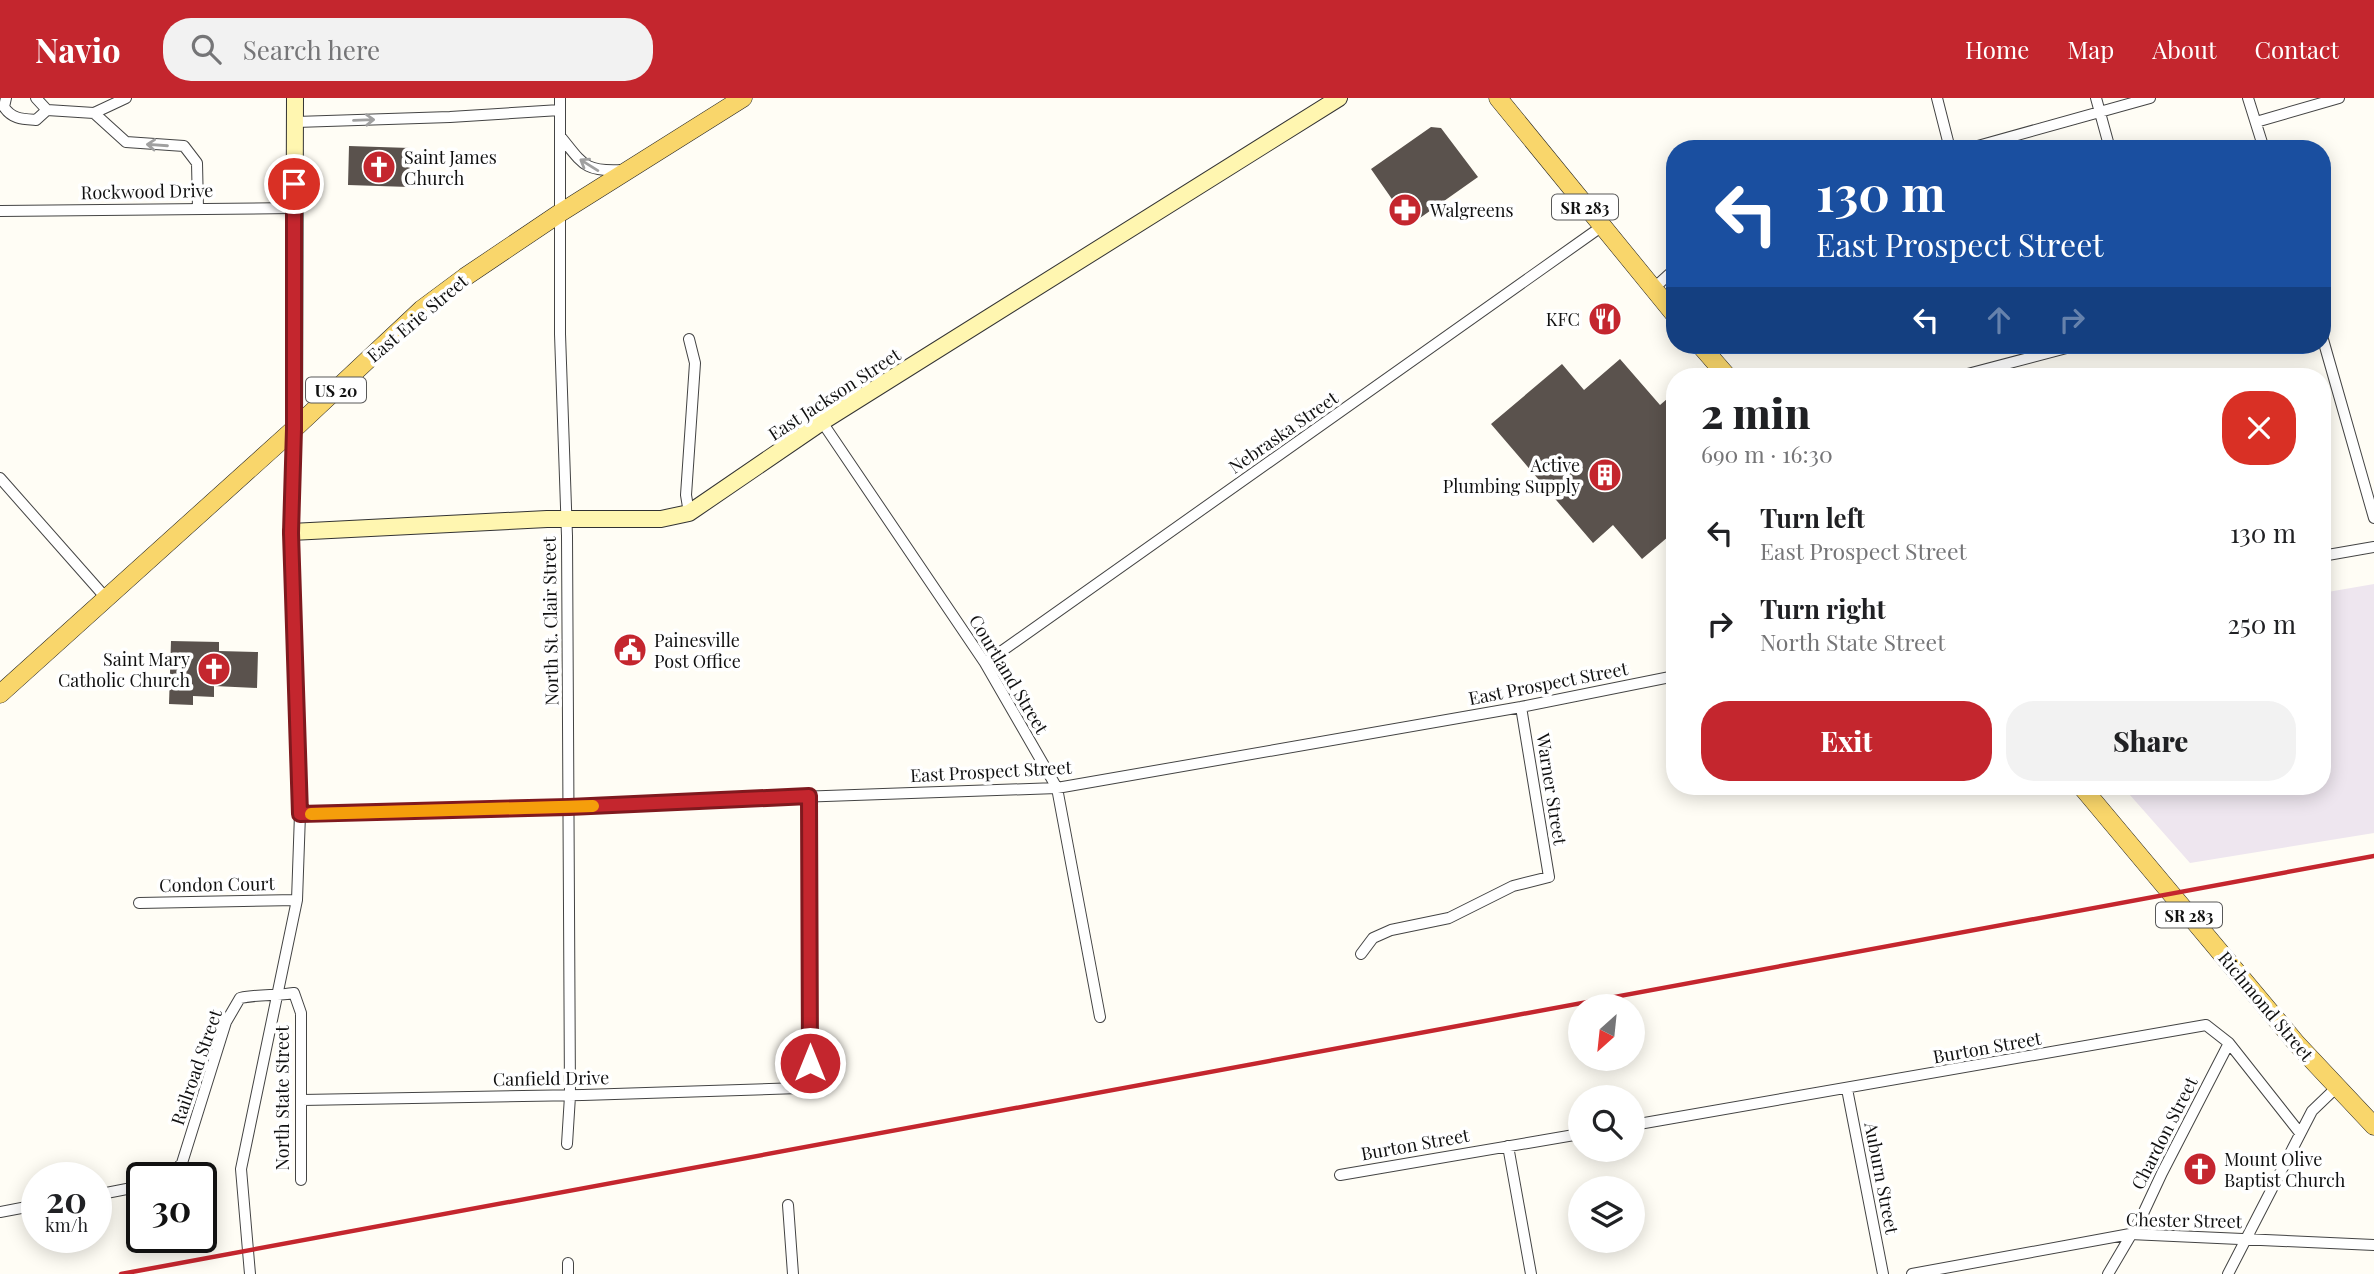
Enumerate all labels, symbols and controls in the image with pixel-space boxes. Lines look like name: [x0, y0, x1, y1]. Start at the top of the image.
search box: [163, 18, 653, 81]
text: Navio: [35, 27, 121, 71]
icon: search: [187, 30, 225, 68]
text: Search here: [243, 32, 380, 67]
text: Home: [1965, 33, 2029, 65]
text: Map: [2067, 33, 2114, 65]
text: About: [2152, 33, 2216, 65]
text: Contact: [2254, 33, 2339, 65]
one-way arrow: [352, 114, 375, 127]
one-way arrow: [145, 138, 168, 151]
place label: Saint James Church: [404, 145, 497, 190]
church icon: Saint James Church: [360, 148, 398, 186]
pin: [264, 154, 324, 214]
one-way arrow: [579, 158, 599, 172]
text: 130 m: [1816, 159, 1946, 224]
icon: arrive: [275, 165, 313, 203]
icon: left: [1701, 168, 1792, 259]
street label: Rockwood Drive: [81, 178, 213, 204]
pharmacy icon: Walgreens: [1386, 191, 1424, 229]
road number: SR 283: [1552, 194, 1618, 220]
place label: Walgreens: [1429, 198, 1514, 222]
text: East Prospect Street: [1816, 222, 2104, 265]
street label: East Erie Street: [362, 268, 473, 367]
restaurant icon: KFC: [1586, 300, 1624, 338]
icon: left: [1907, 301, 1945, 339]
icon: ahead: [1980, 301, 2018, 339]
icon: right: [2053, 301, 2091, 339]
place label: KFC: [1546, 307, 1580, 331]
street label: East Jackson Street: [763, 342, 905, 446]
road number: US 20: [306, 378, 366, 402]
text: 2 min: [1701, 384, 1810, 440]
street label: Nebraska Street: [1224, 385, 1343, 479]
button: close: [2222, 391, 2296, 465]
text: 690 m · 16:30: [1701, 438, 1833, 469]
place label: Active Plumbing Supply: [1443, 453, 1580, 498]
building icon: Active Plumbing Supply: [1586, 456, 1624, 494]
text: Turn left: [1760, 500, 1865, 535]
icon: left: [1701, 514, 1739, 552]
text: 130 m: [2230, 515, 2296, 550]
text: East Prospect Street: [1760, 535, 1967, 566]
street label: North St. Clair Street: [537, 536, 563, 706]
text: Turn right: [1760, 591, 1886, 626]
icon: right: [1701, 605, 1739, 643]
text: 250 m: [2228, 606, 2296, 641]
street label: Courtland Street: [964, 610, 1054, 739]
text: North State Street: [1760, 626, 1945, 657]
place label: Painesville Post Office: [654, 628, 741, 673]
public building icon: Painesville Post Office: [611, 631, 649, 669]
place label: Saint Mary Catholic Church: [58, 647, 190, 692]
church icon: Saint Mary Catholic Church: [195, 650, 233, 688]
street label: East Prospect Street: [1466, 656, 1630, 710]
button: Exit: [1701, 701, 1992, 781]
button: Share: [2006, 701, 2296, 781]
street label: Warner Street: [1531, 730, 1573, 847]
street label: East Prospect Street: [910, 755, 1073, 787]
street label: Condon Court: [159, 871, 276, 897]
road number: SR 283: [2156, 902, 2222, 928]
street label: Richmond Street: [2213, 946, 2319, 1066]
north arrow: [1568, 994, 1645, 1071]
map controls: [1568, 994, 1645, 1253]
street label: Railroad Street: [165, 1005, 227, 1128]
street label: North State Street: [270, 1025, 294, 1171]
position arrow: [773, 1026, 847, 1100]
street label: Burton Street: [1931, 1026, 2044, 1068]
street label: Canfield Drive: [493, 1065, 609, 1091]
street label: Chardon Street: [2125, 1072, 2203, 1193]
button: search: [1568, 1085, 1645, 1162]
street label: Auburn Street: [1859, 1119, 1905, 1237]
street label: Burton Street: [1359, 1123, 1472, 1165]
place label: Mount Olive Baptist Church: [2224, 1147, 2346, 1192]
church icon: Mount Olive Baptist Church: [2181, 1150, 2219, 1188]
speed limit sign: 30: [126, 1162, 217, 1253]
text: 20: [46, 1175, 87, 1222]
button: layers: [1568, 1176, 1645, 1253]
street label: Chester Street: [2126, 1207, 2243, 1233]
text: km/h: [45, 1213, 88, 1237]

